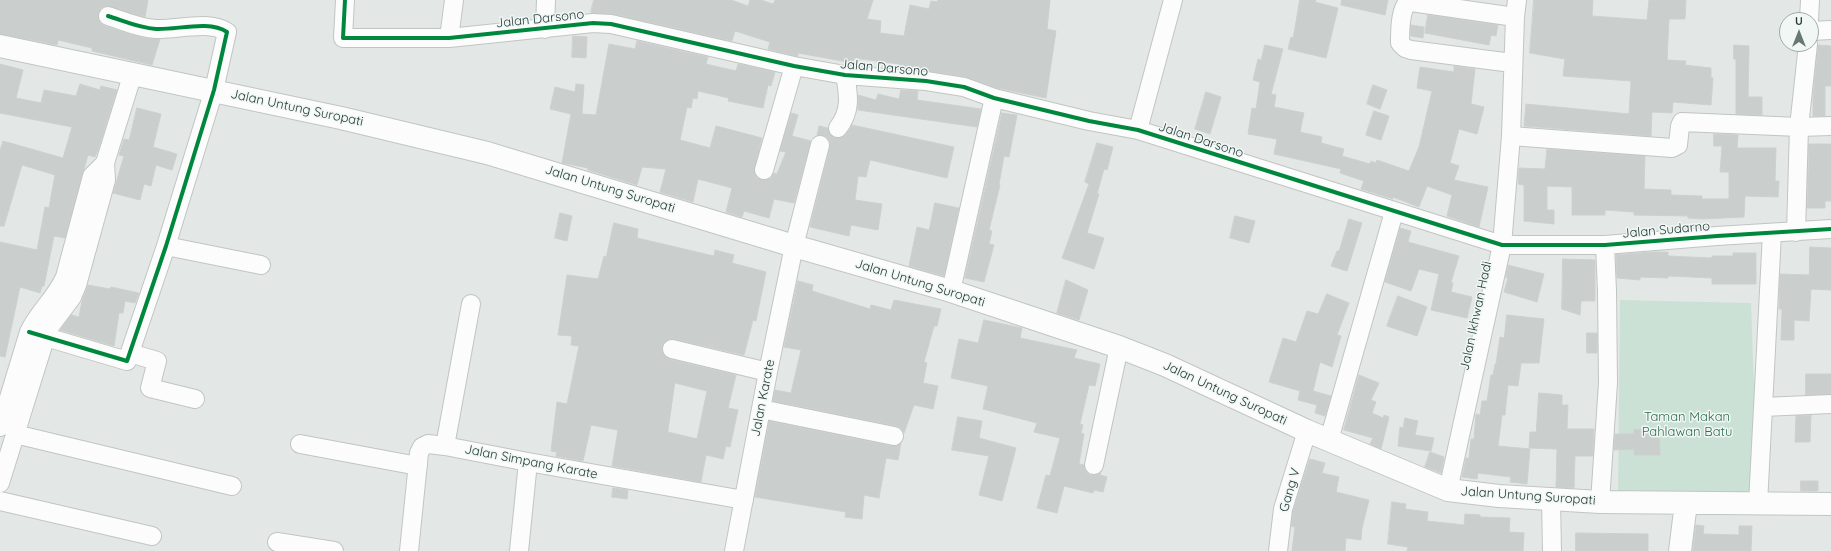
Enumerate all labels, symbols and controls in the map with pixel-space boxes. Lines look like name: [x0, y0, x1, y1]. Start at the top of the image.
street label: Jalan Darsono: [495, 7, 585, 31]
north arrow: [1779, 12, 1819, 52]
text: U: [1795, 14, 1803, 28]
street label: Jalan Darsono: [839, 56, 929, 80]
street label: Jalan Untung Suropati: [229, 86, 365, 130]
street label: Jalan Darsono: [1156, 119, 1246, 161]
street label: Jalan Untung Suropati: [543, 162, 677, 216]
street label: Jalan Sudarno: [1621, 218, 1711, 242]
street label: Jalan Untung Suropati: [853, 256, 987, 310]
street label: Jalan Ikhwan Hadi: [1457, 260, 1495, 372]
street label: Jalan Untung Suropati: [1160, 357, 1290, 429]
street label: Jalan Karate: [748, 358, 778, 438]
park label: Taman Makan Pahlawan Batu: [1642, 409, 1732, 440]
street label: Jalan Simpang Karate: [463, 441, 599, 483]
street label: Gang V: [1276, 466, 1304, 514]
street label: Jalan Untung Suropati: [1460, 484, 1596, 508]

